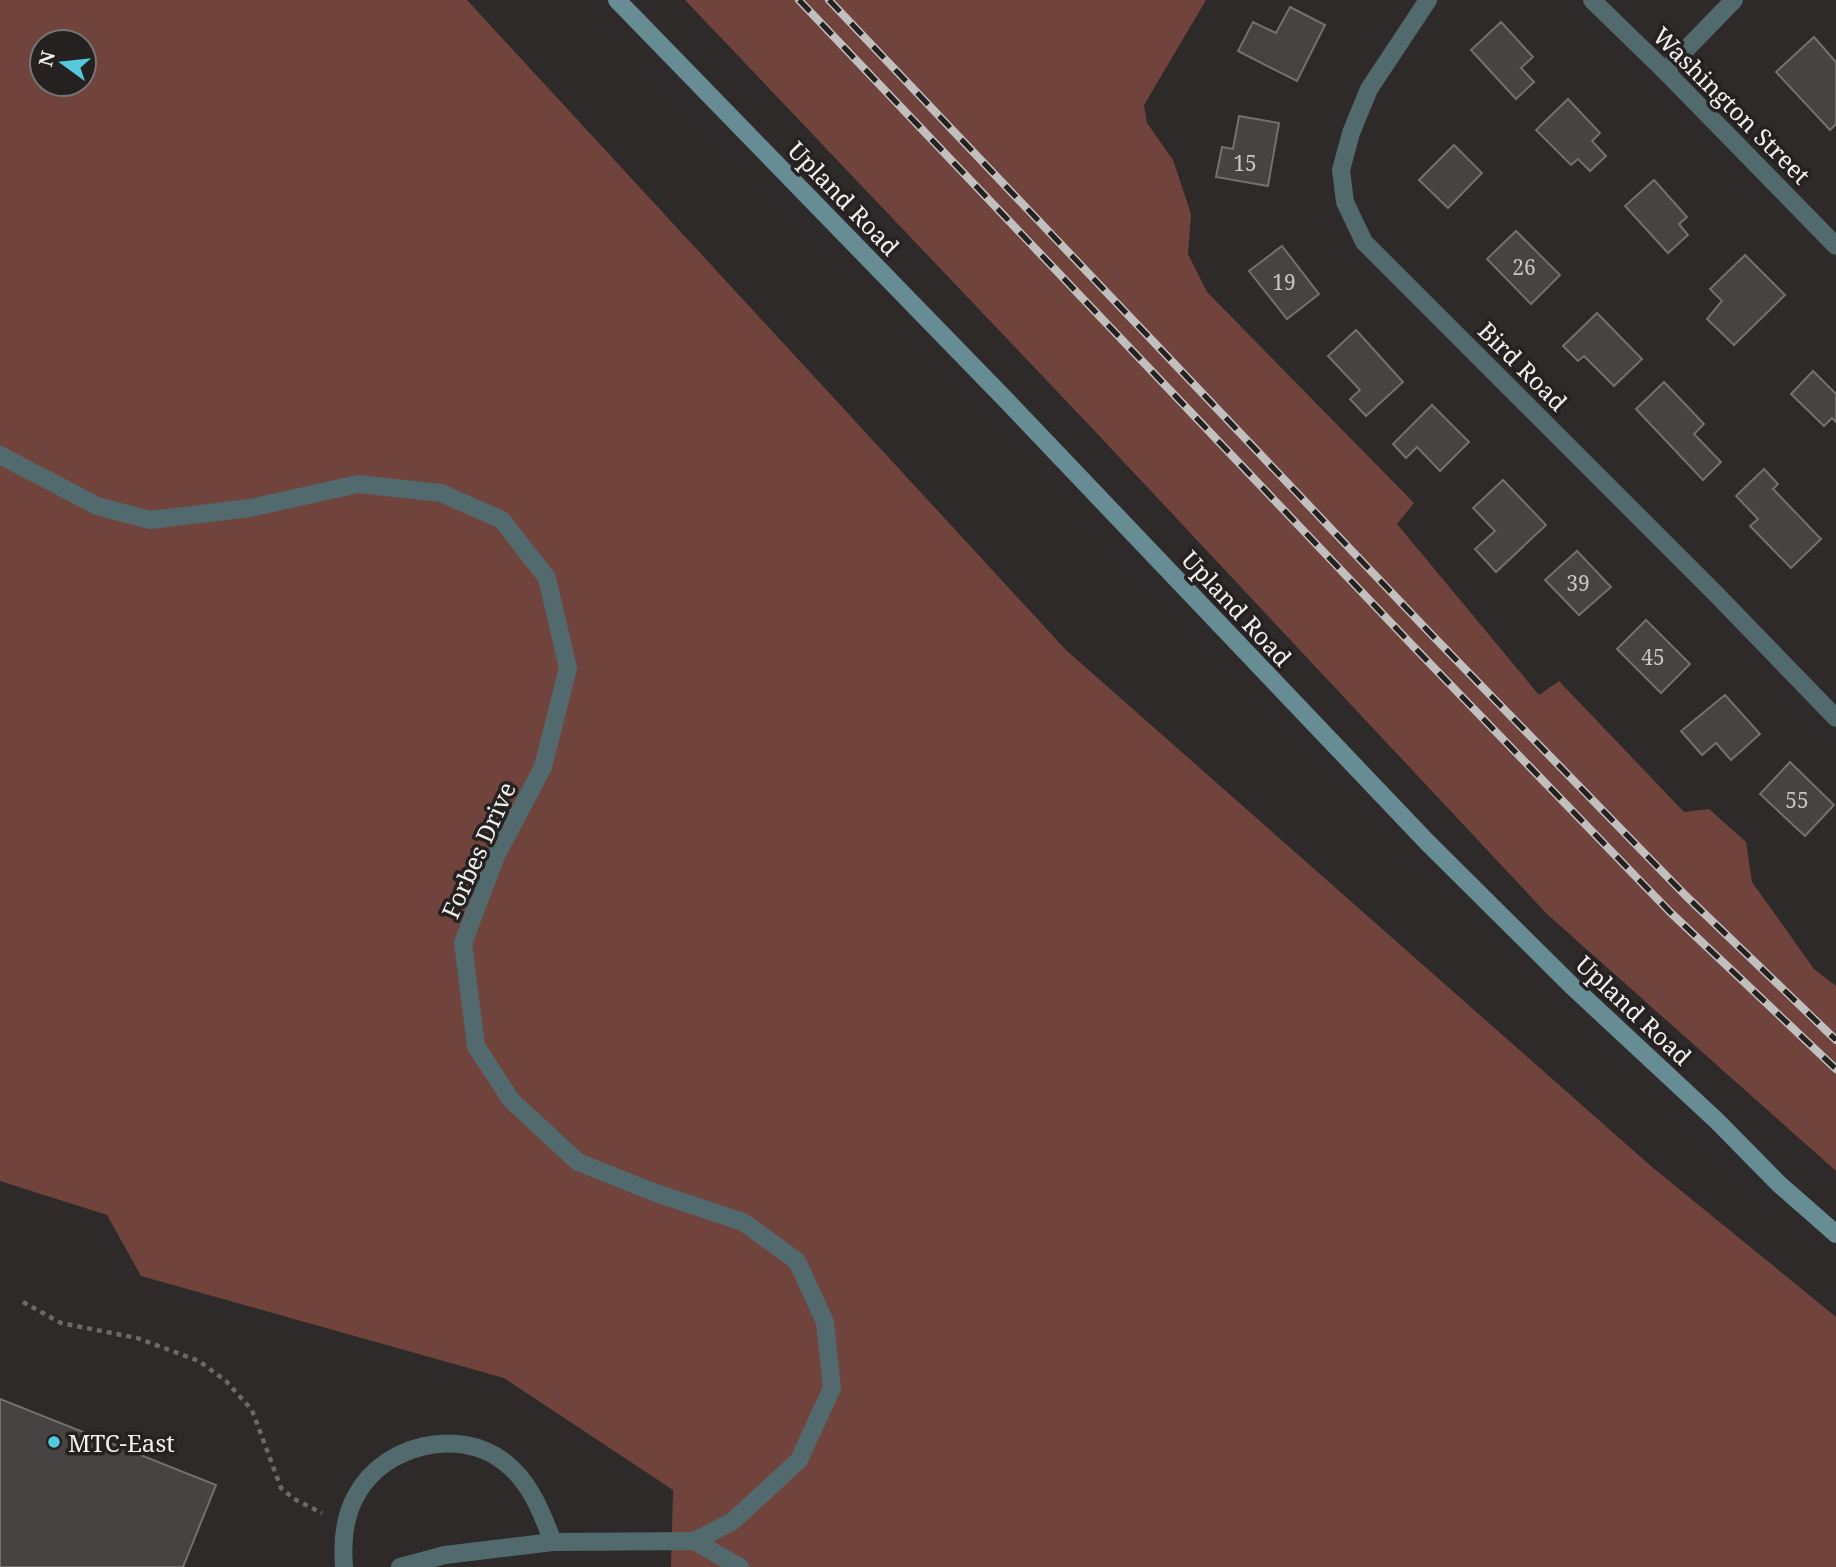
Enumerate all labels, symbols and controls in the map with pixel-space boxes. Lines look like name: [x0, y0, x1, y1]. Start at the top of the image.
street label: Washington Street: [1646, 19, 1818, 191]
north arrow: [28, 28, 98, 98]
text: N: [32, 48, 61, 69]
street label: Upland Road: [781, 134, 907, 263]
house number: 15: [1233, 149, 1257, 177]
house number: 26: [1512, 253, 1536, 281]
house number: 19: [1272, 268, 1296, 296]
street label: Bird Road: [1471, 314, 1575, 418]
street label: Upland Road: [1175, 543, 1299, 673]
house number: 39: [1566, 569, 1590, 597]
house number: 45: [1641, 643, 1665, 671]
street label: Forbes Drive: [433, 777, 523, 923]
house number: 55: [1785, 786, 1809, 814]
street label: Upland Road: [1569, 948, 1699, 1072]
place label: MTC-East: [68, 1426, 175, 1459]
marker: MTC-East: [46, 1434, 62, 1450]

